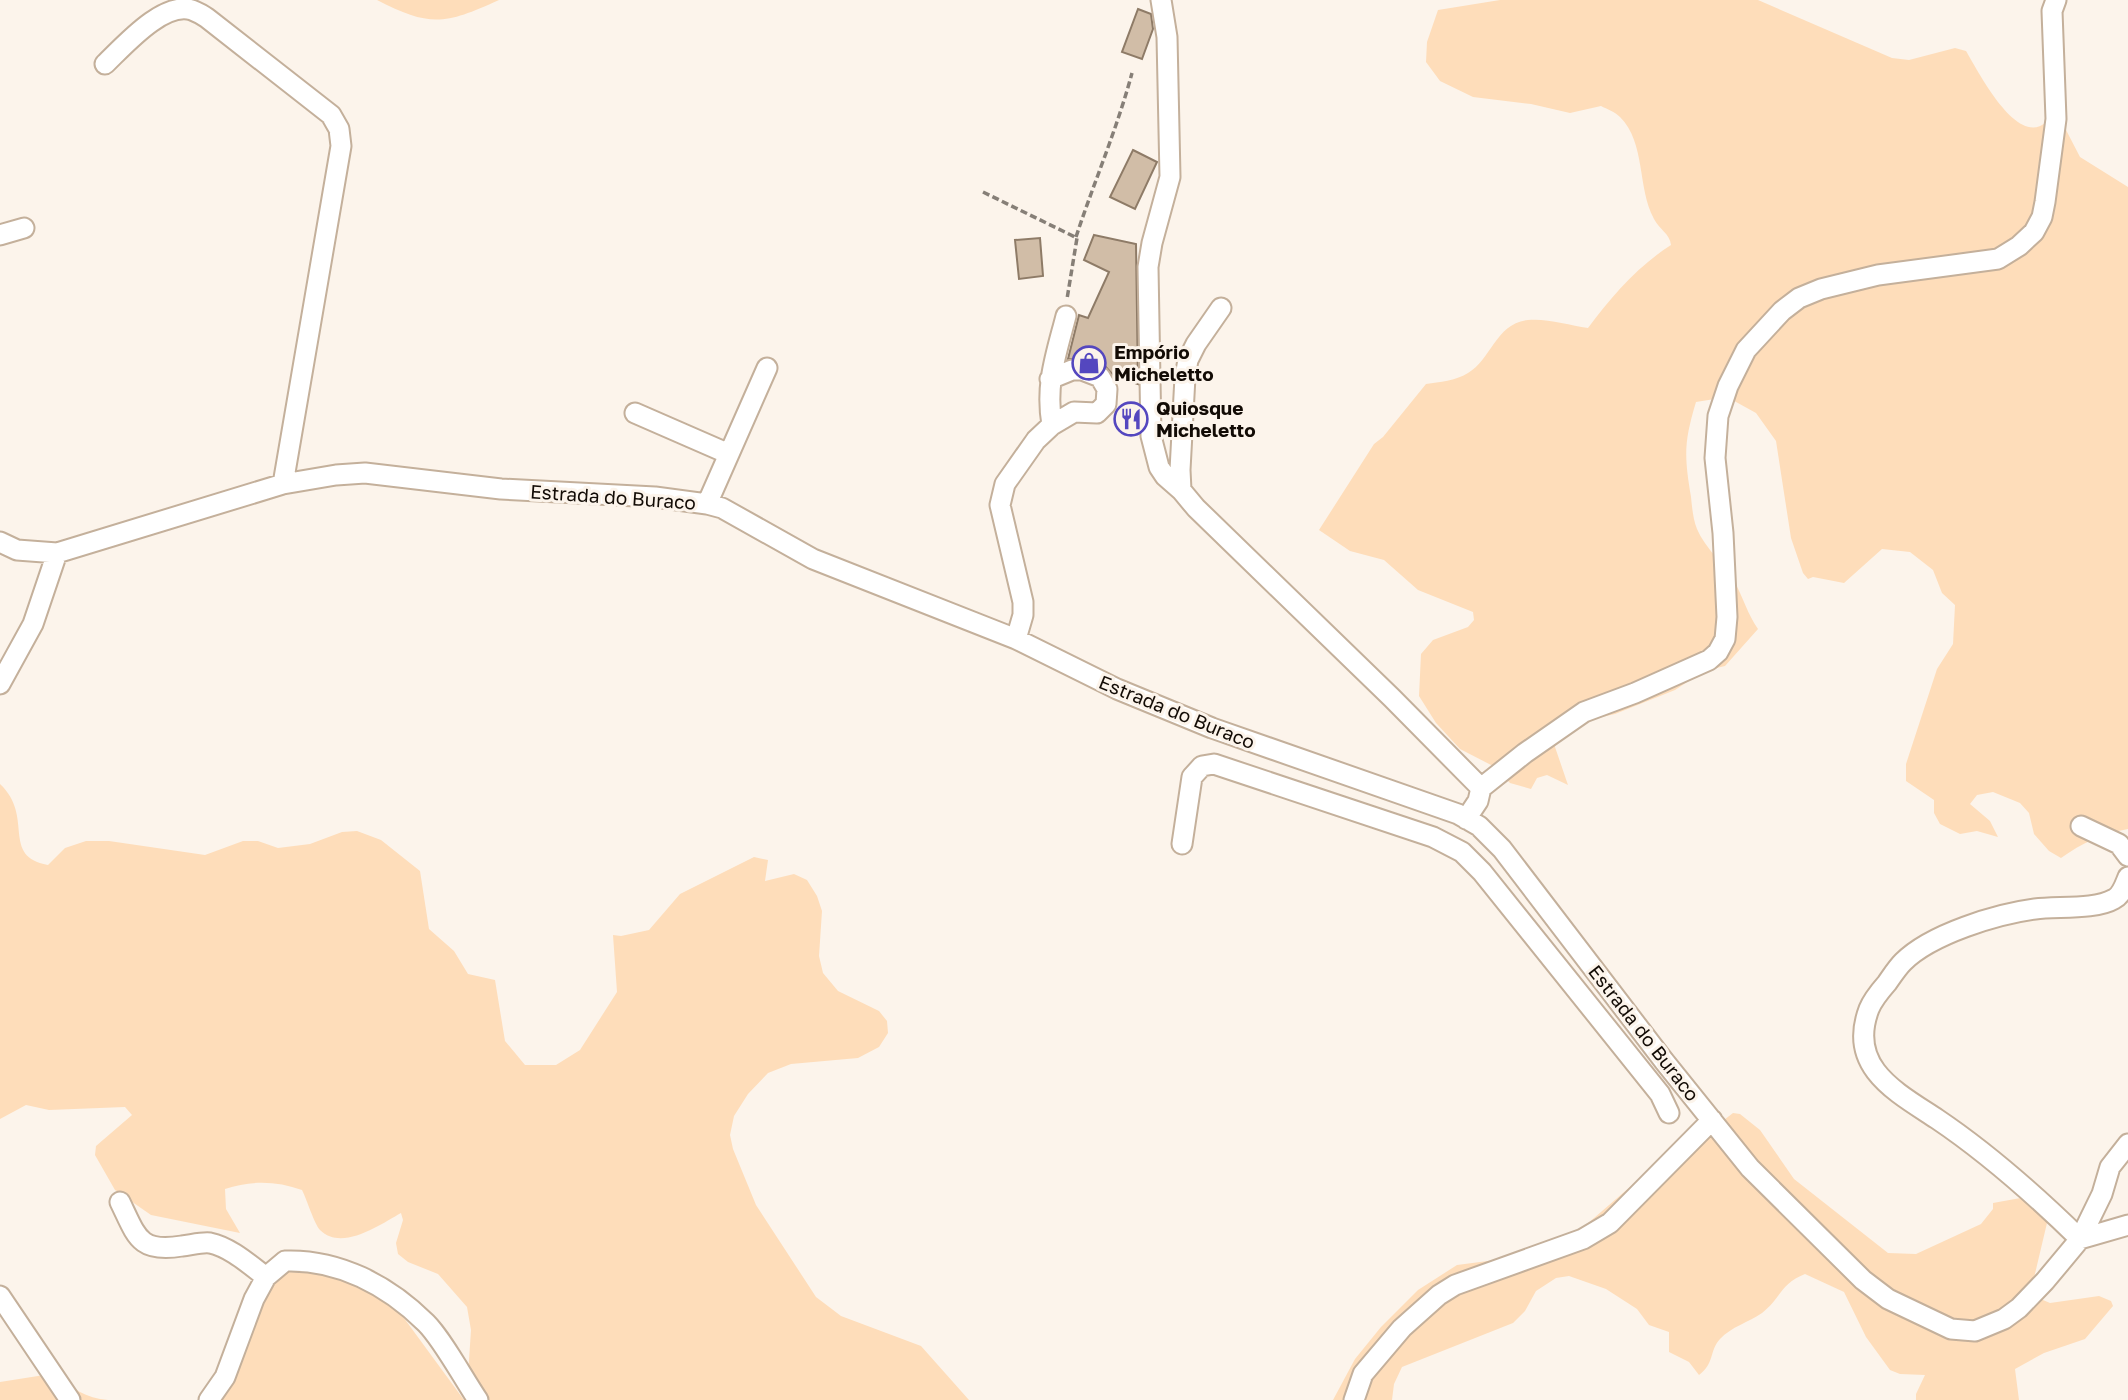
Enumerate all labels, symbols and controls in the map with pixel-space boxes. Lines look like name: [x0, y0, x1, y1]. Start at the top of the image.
place label: Empório Micheletto: [1114, 340, 1214, 385]
shop icon: Empório Micheletto: [1070, 344, 1108, 382]
place label: Quiosque Micheletto: [1156, 396, 1256, 441]
restaurant icon: Quiosque Micheletto: [1112, 400, 1150, 438]
street label: Estrada do Buraco: [529, 479, 697, 514]
street label: Estrada do Buraco: [1096, 670, 1259, 753]
street label: Estrada do Buraco: [1584, 960, 1705, 1105]

